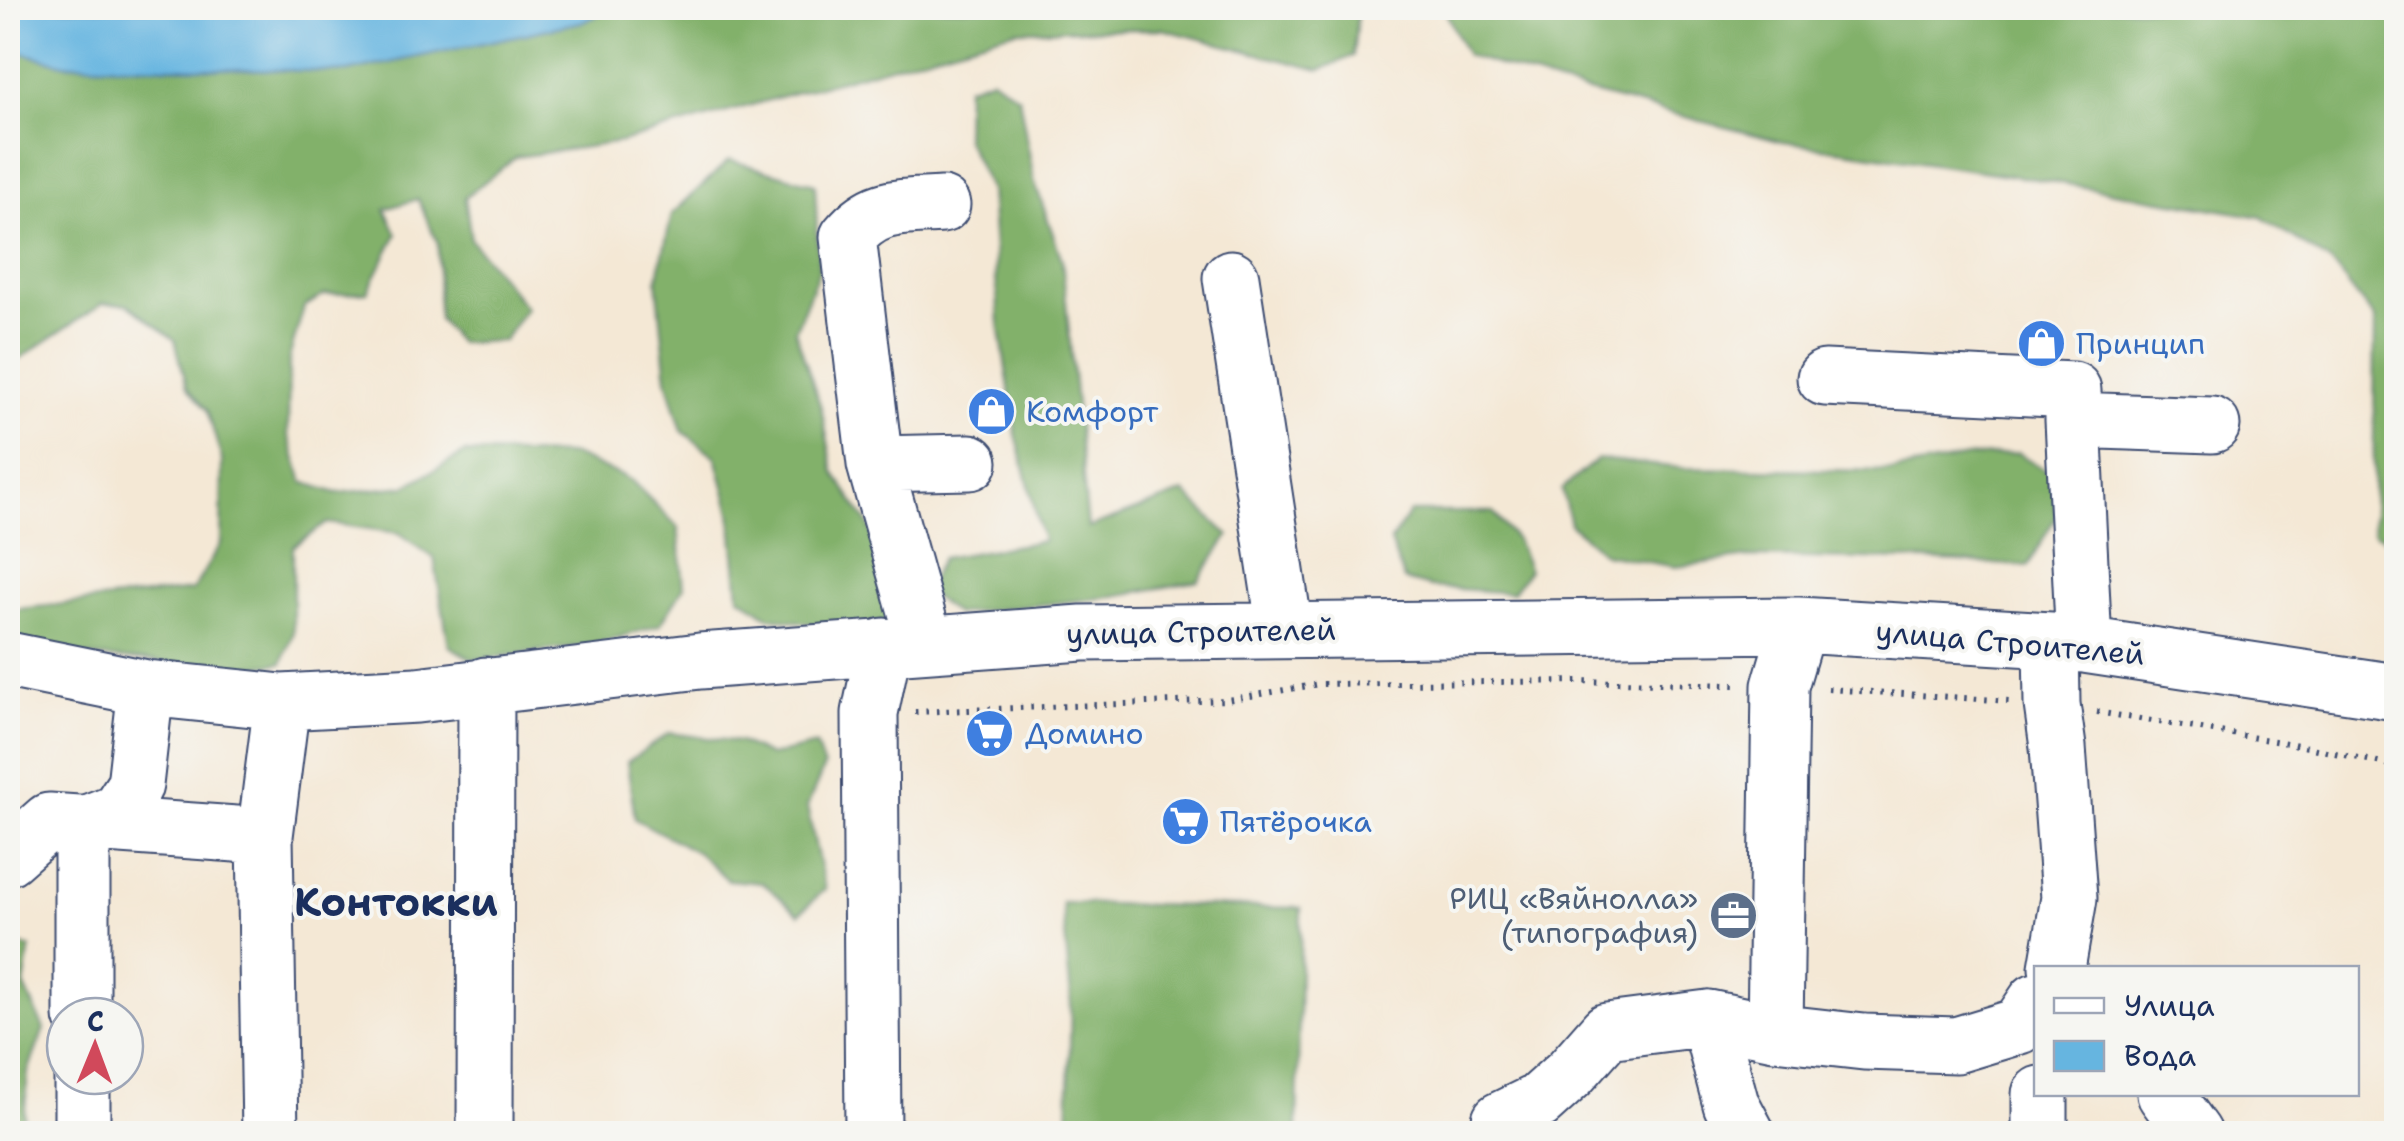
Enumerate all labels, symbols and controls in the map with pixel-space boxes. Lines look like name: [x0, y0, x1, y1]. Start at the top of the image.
shop icon: Принцип: [2015, 318, 2067, 370]
place label: Принцип: [2076, 323, 2205, 364]
shop icon: Комфорт: [965, 386, 1017, 438]
place label: Комфорт: [1026, 391, 1159, 432]
street label: улица Строителей: [1066, 609, 1336, 654]
street label: улица Строителей: [1874, 610, 2146, 675]
supermarket icon: Домино: [964, 708, 1016, 760]
place label: Домино: [1025, 713, 1144, 754]
supermarket icon: Пятёрочка: [1159, 796, 1211, 848]
place label: Пятёрочка: [1220, 801, 1372, 842]
district label: Контокки: [294, 875, 498, 929]
place label: РИЦ «Вяйнолла» (типография): [1449, 878, 1698, 953]
office icon: РИЦ «Вяйнолла» (типография): [1707, 890, 1759, 942]
legend: [2034, 966, 2359, 1096]
text: Улица: [2124, 985, 2215, 1026]
north arrow: [45, 996, 145, 1096]
text: С: [87, 1002, 104, 1040]
text: Вода: [2124, 1035, 2196, 1076]

